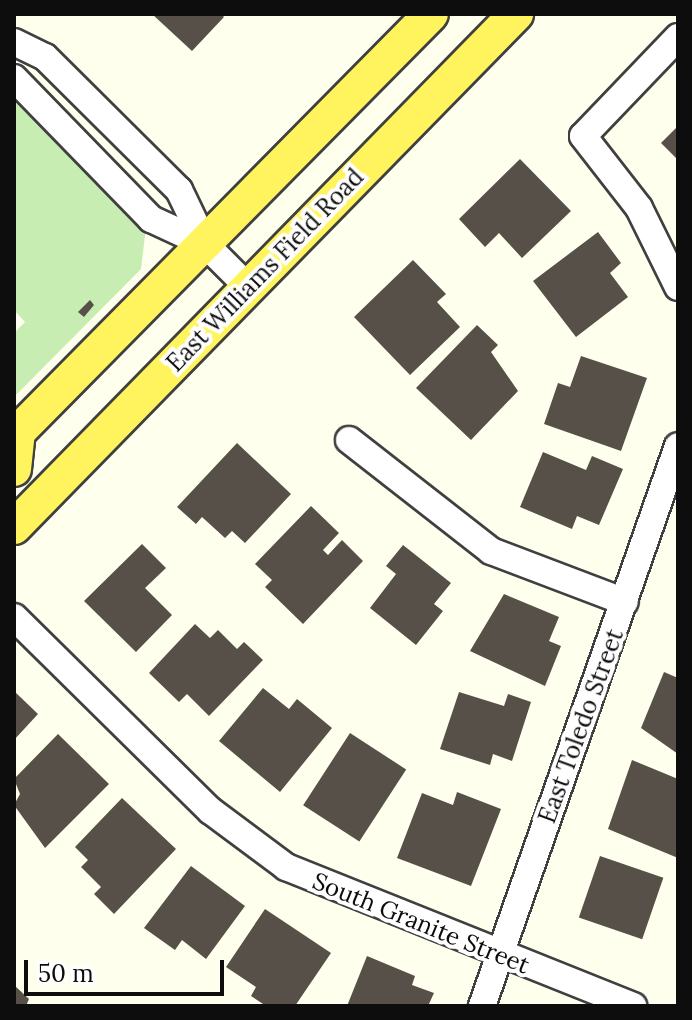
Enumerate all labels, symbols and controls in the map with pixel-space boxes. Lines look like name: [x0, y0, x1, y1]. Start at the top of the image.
street label: East Williams Field Road: [161, 163, 369, 377]
street label: East Toledo Street: [533, 625, 629, 827]
street label: South Granite Street: [308, 866, 534, 980]
scale bar: [28, 944, 228, 994]
text: 50 m: [38, 958, 94, 989]

